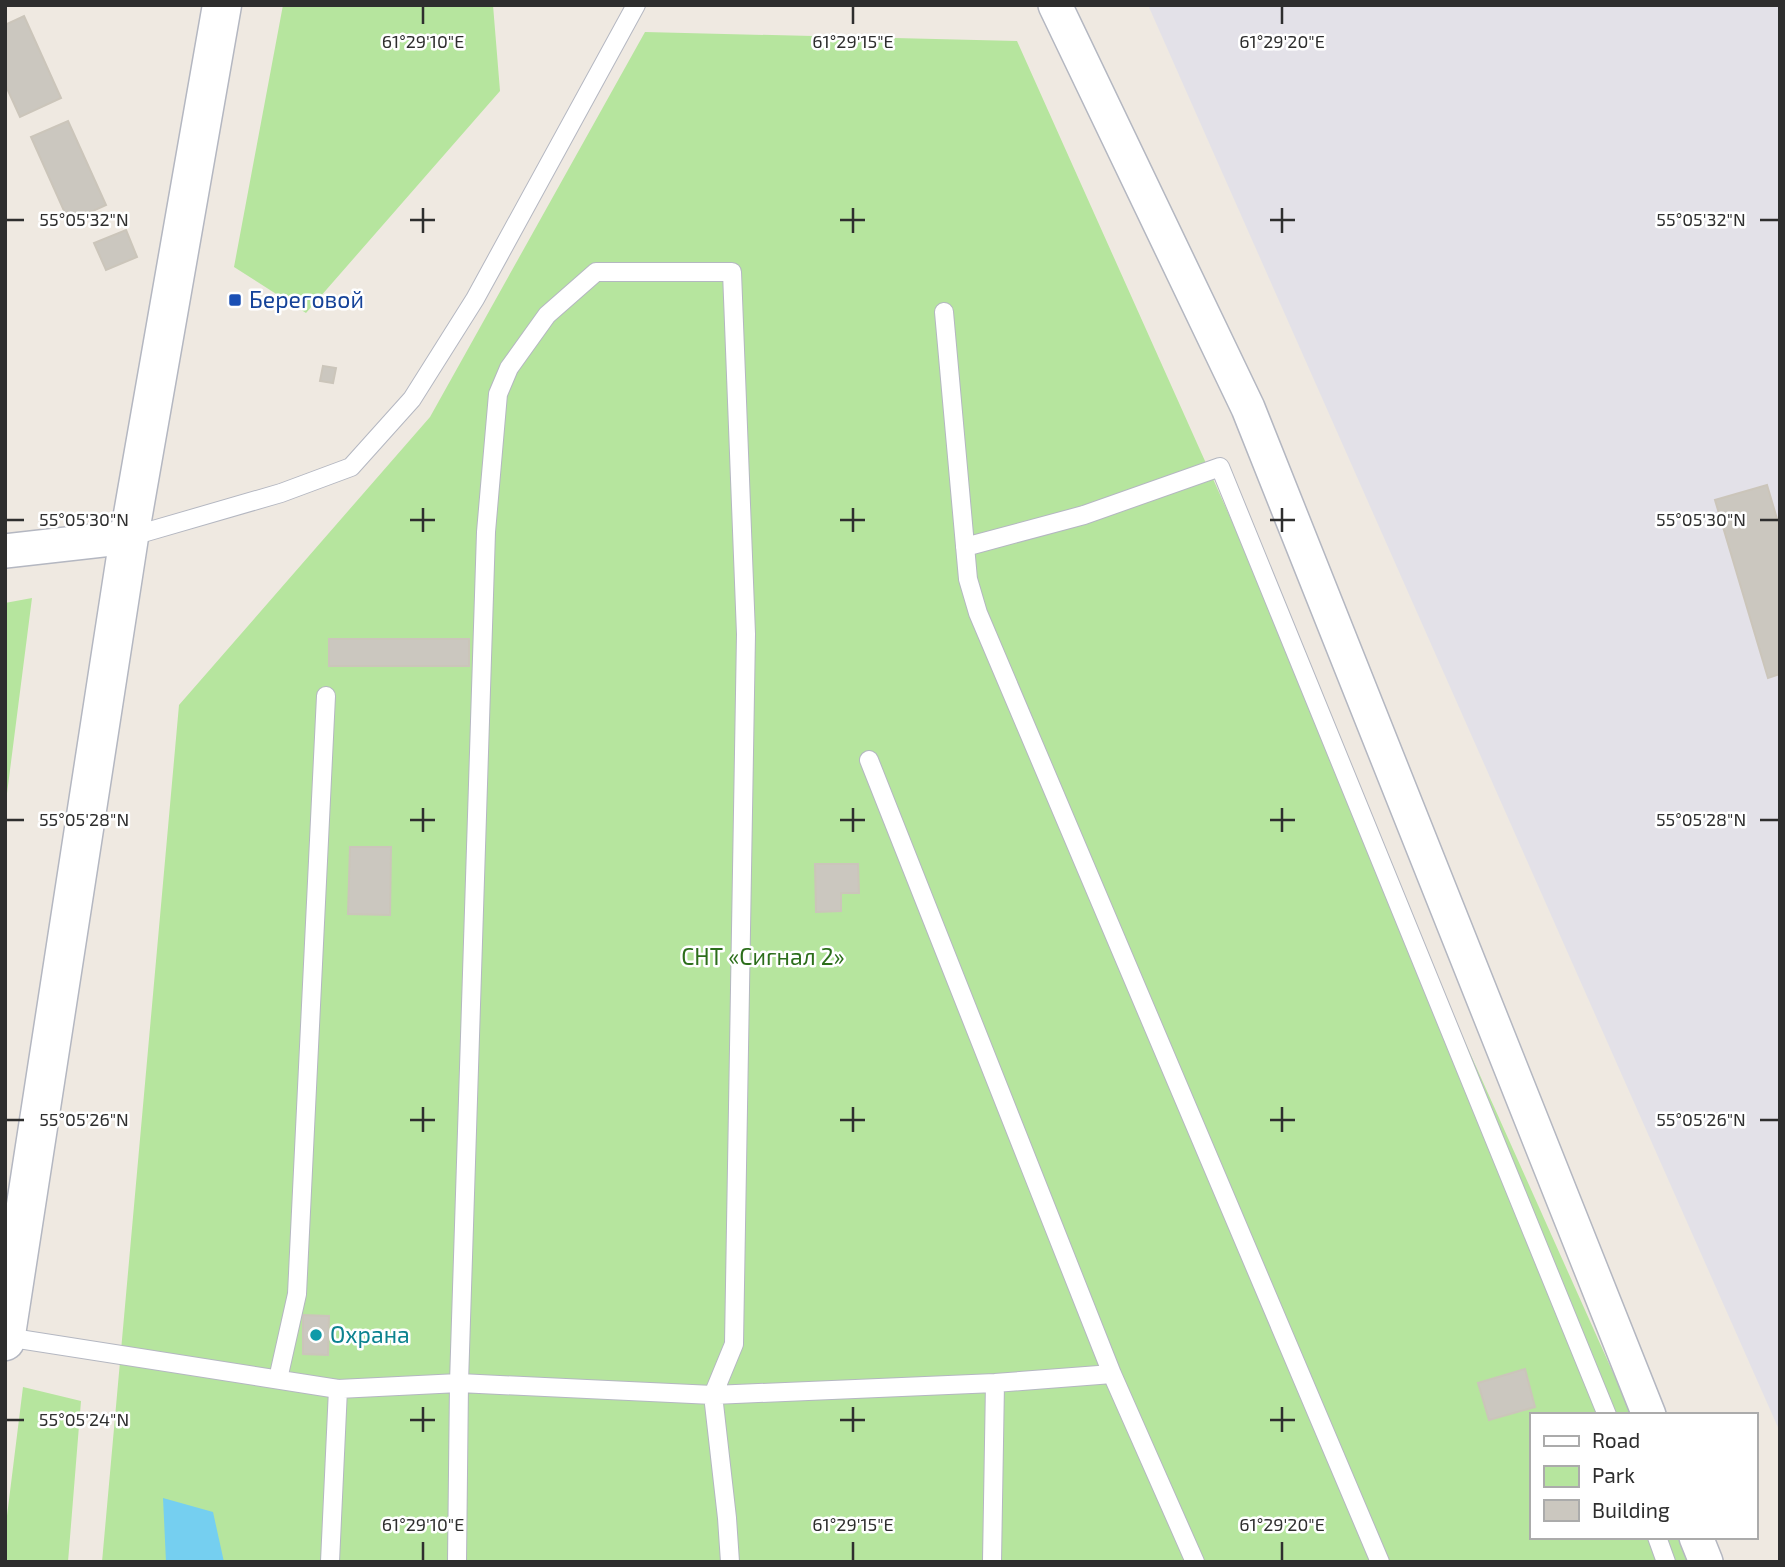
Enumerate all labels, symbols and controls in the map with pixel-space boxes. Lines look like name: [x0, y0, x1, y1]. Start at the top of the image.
text: 61°29'10"E: [382, 30, 464, 52]
text: 61°29'15"E: [812, 30, 894, 52]
text: 61°29'20"E: [1239, 30, 1325, 52]
text: 55°05'32"N: [39, 208, 129, 230]
text: 55°05'32"N: [1656, 208, 1746, 230]
place label: Береговой: [249, 285, 364, 313]
marker: Береговой: [227, 292, 243, 308]
text: 55°05'30"N: [39, 508, 129, 530]
text: 55°05'30"N: [1656, 508, 1746, 530]
text: 55°05'28"N: [39, 808, 129, 830]
text: 55°05'28"N: [1656, 808, 1746, 830]
park label: СНТ «Сигнал 2»: [681, 942, 845, 970]
text: 55°05'26"N: [39, 1108, 129, 1130]
text: 55°05'26"N: [1656, 1108, 1746, 1130]
place label: Охрана: [330, 1320, 410, 1348]
marker: Охрана: [308, 1327, 324, 1343]
text: 55°05'24"N: [39, 1408, 129, 1430]
legend: [1530, 1413, 1757, 1539]
text: Road: [1592, 1427, 1640, 1452]
text: Park: [1592, 1462, 1635, 1487]
text: Building: [1592, 1497, 1670, 1522]
text: 61°29'10"E: [382, 1513, 464, 1535]
text: 61°29'15"E: [812, 1513, 894, 1535]
text: 61°29'20"E: [1239, 1513, 1325, 1535]

